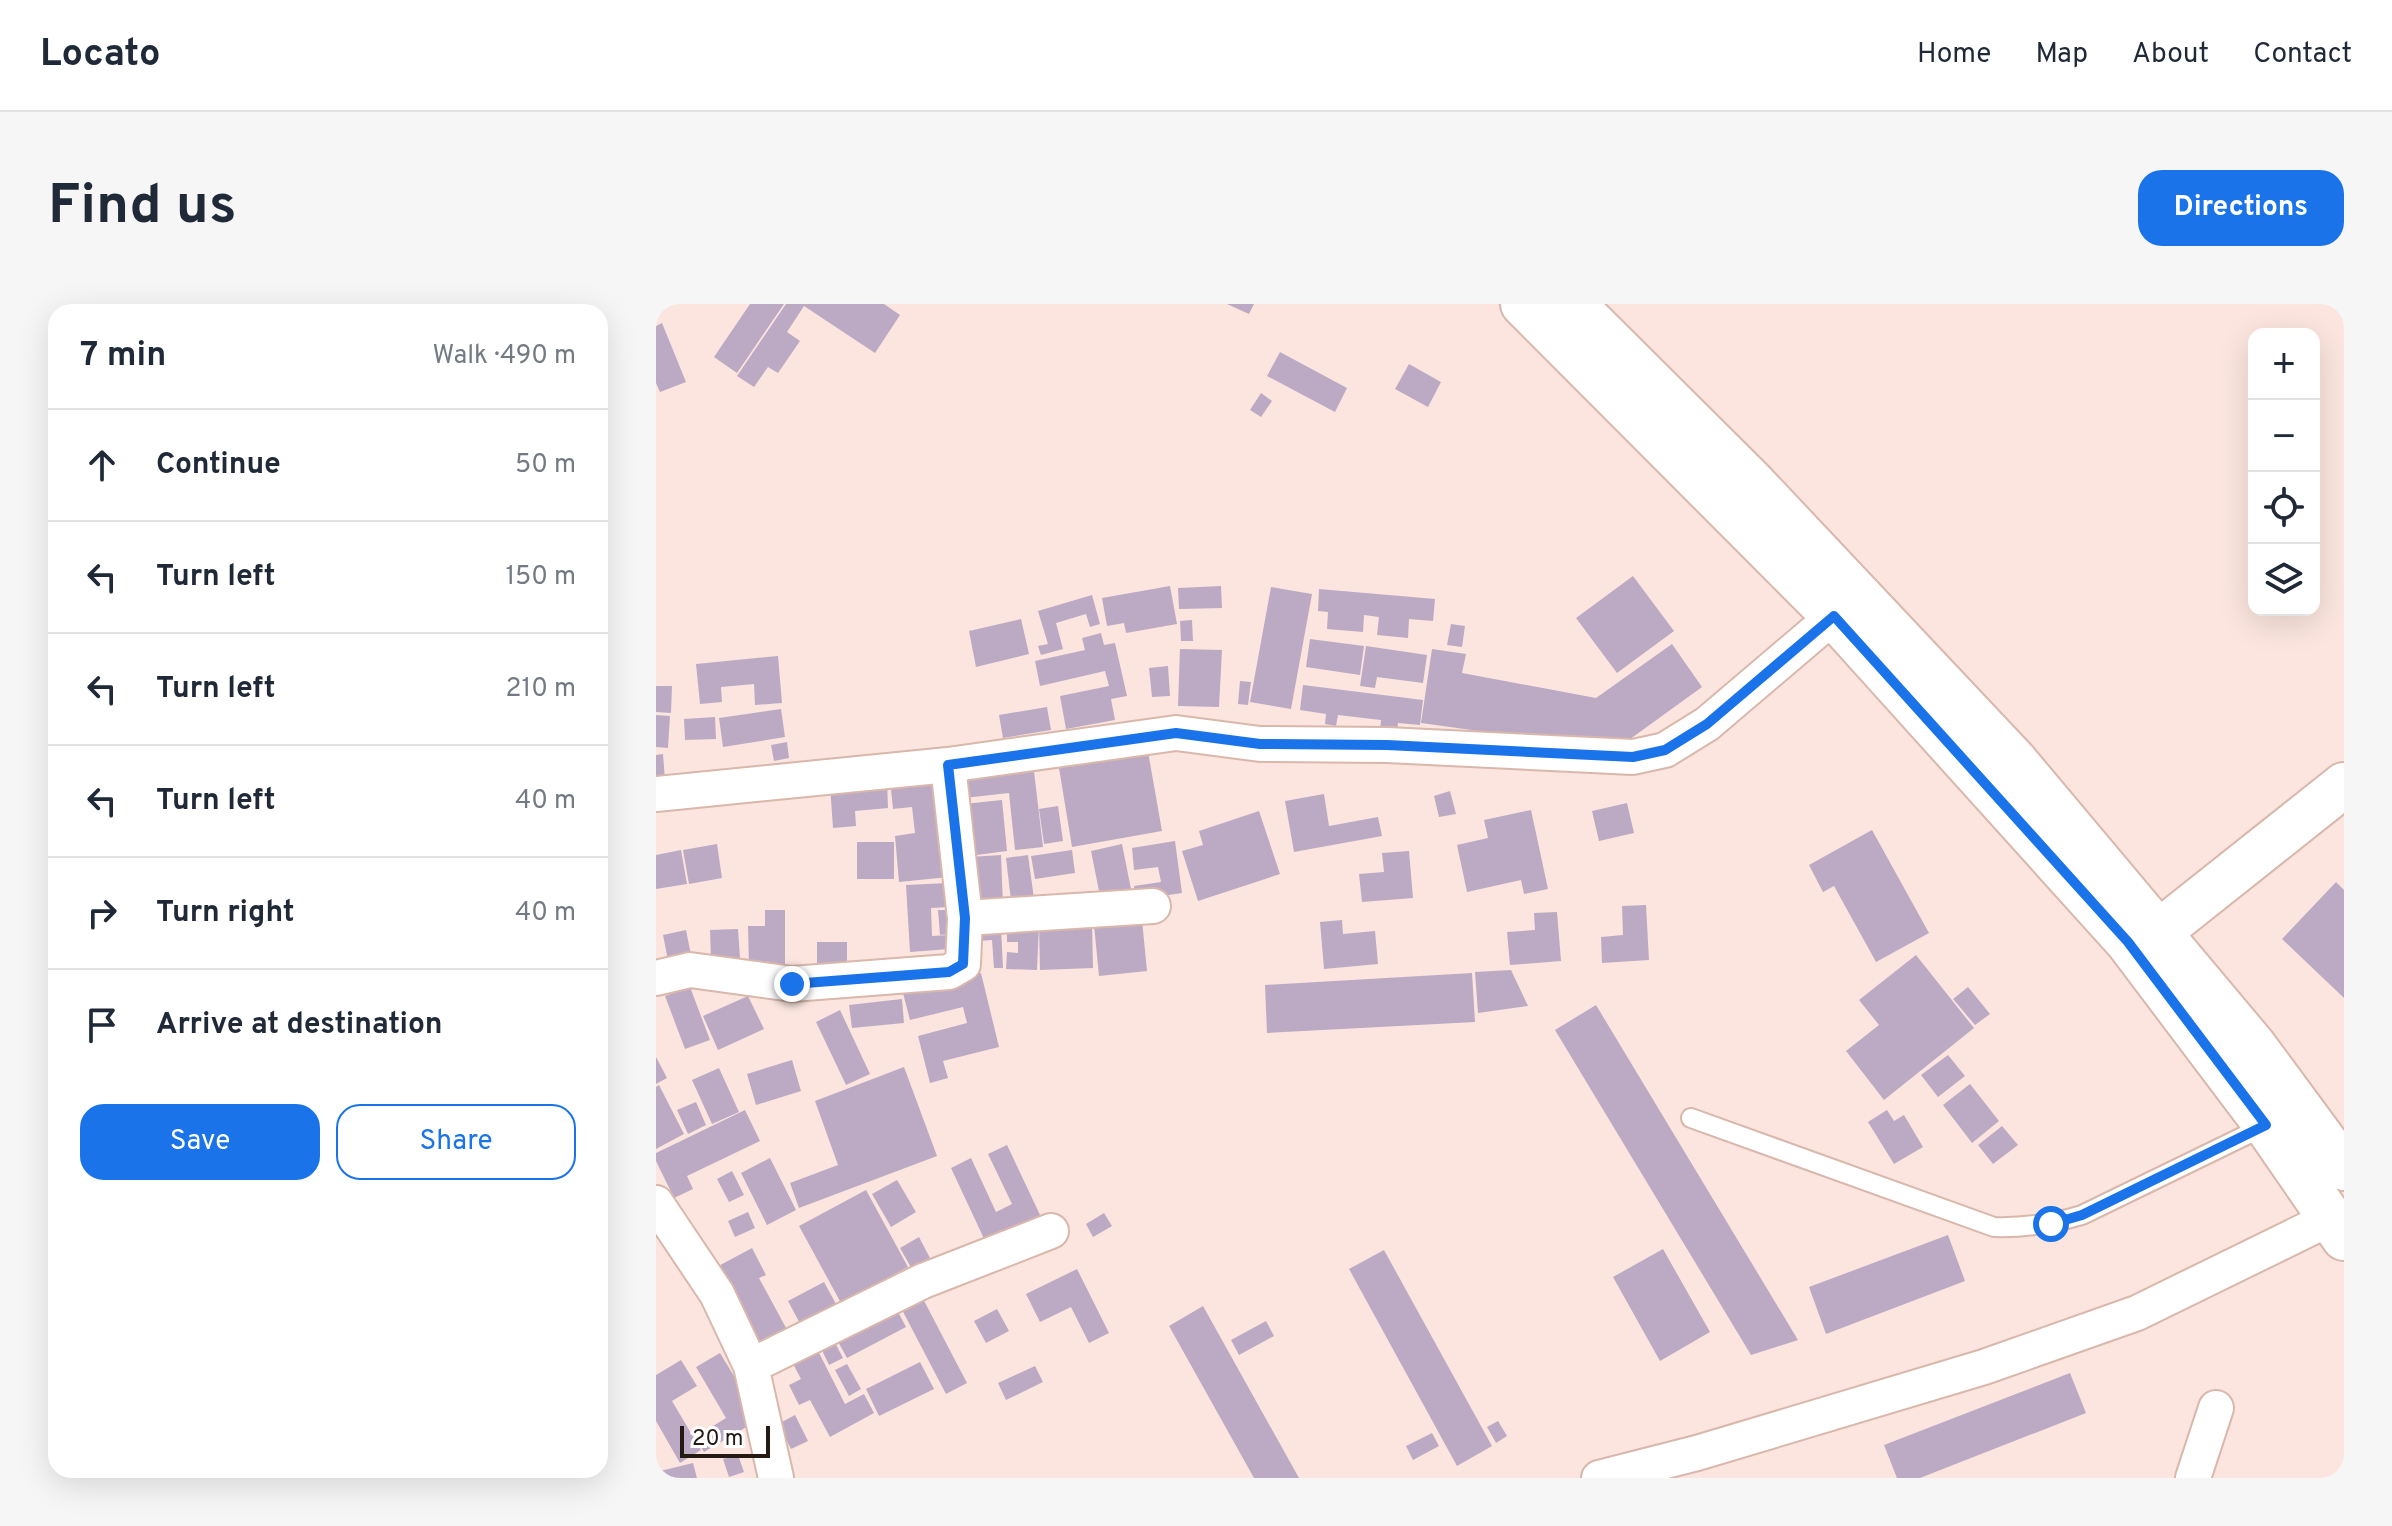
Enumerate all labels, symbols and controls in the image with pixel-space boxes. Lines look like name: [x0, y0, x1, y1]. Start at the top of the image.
text: Locato: [40, 31, 160, 80]
text: Home: [1917, 37, 1991, 73]
text: Map: [2035, 37, 2088, 73]
text: About: [2132, 37, 2209, 73]
text: Contact: [2253, 37, 2352, 73]
button: Directions: [2138, 170, 2344, 246]
text: Find us: [48, 173, 237, 243]
map controls: [2248, 328, 2320, 616]
button: +: [2248, 328, 2320, 400]
text: 7 min: [80, 335, 166, 378]
text: Walk · 490 m: [432, 340, 576, 373]
button: −: [2248, 400, 2320, 472]
icon: ahead: [80, 443, 124, 487]
text: Continue: [156, 447, 281, 484]
text: 50 m: [515, 449, 576, 482]
button: locate: [2248, 472, 2320, 544]
button: layers: [2248, 544, 2320, 616]
icon: left: [80, 555, 124, 599]
text: Turn left: [156, 559, 276, 596]
text: 150 m: [505, 561, 576, 594]
icon: left: [80, 667, 124, 711]
text: Turn left: [156, 671, 276, 708]
text: 210 m: [506, 673, 576, 706]
icon: left: [80, 779, 124, 823]
text: Turn left: [156, 783, 276, 820]
text: 40 m: [515, 785, 576, 818]
icon: right: [80, 891, 124, 935]
text: Turn right: [156, 895, 294, 932]
text: 40 m: [515, 897, 576, 930]
route end: [774, 966, 810, 1002]
icon: arrive: [80, 1003, 124, 1047]
text: Arrive at destination: [156, 1007, 442, 1044]
button: Save: [80, 1104, 320, 1180]
button: Share: [336, 1104, 576, 1180]
route start: [2033, 1206, 2069, 1242]
scale bar: [680, 1422, 770, 1458]
text: 20 m: [692, 1426, 743, 1453]

